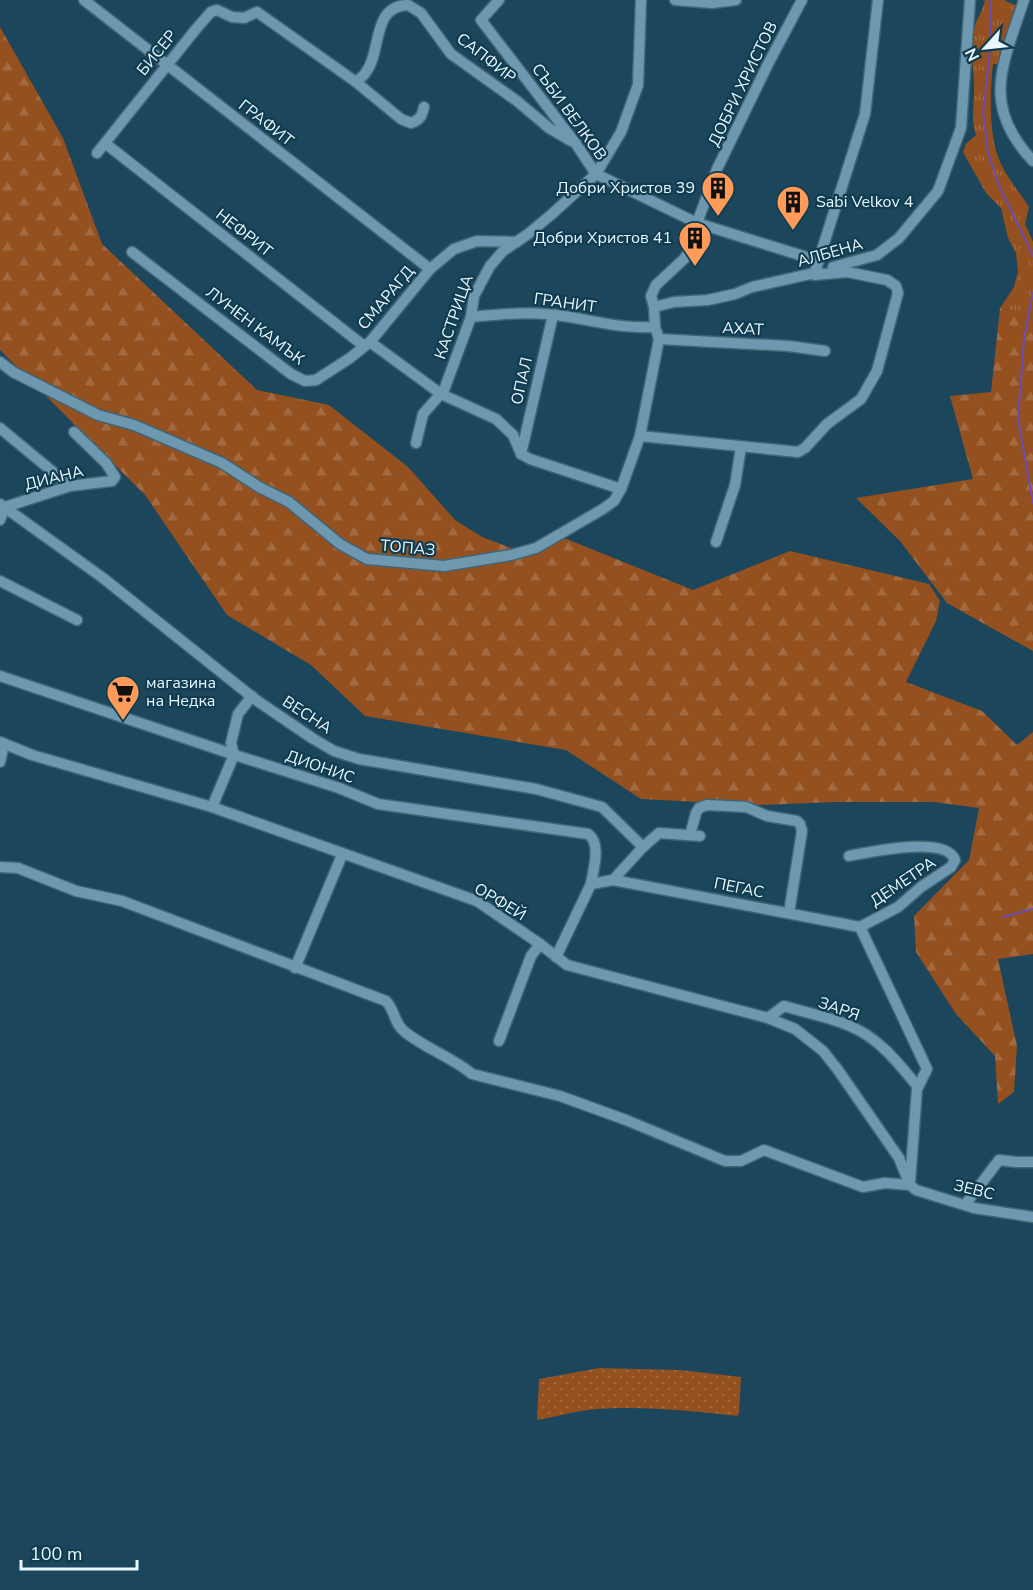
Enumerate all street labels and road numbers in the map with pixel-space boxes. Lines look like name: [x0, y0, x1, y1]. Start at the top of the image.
street label: ДОБРИ ХРИСТОВ: [703, 18, 783, 150]
street label: БИСЕР: [132, 26, 182, 80]
street label: САПФИР: [452, 28, 520, 88]
street label: СЪБИ ВЕЛКОВ: [526, 59, 612, 165]
street label: ГРАФИТ: [234, 95, 298, 152]
street label: НЕФРИТ: [211, 204, 277, 262]
street label: АЛБЕНА: [795, 233, 866, 273]
street label: СМАРАГД: [353, 261, 420, 335]
street label: КАСТРИЦА: [429, 272, 479, 362]
street label: ЛУНЕН КАМЪК: [201, 282, 309, 371]
street label: ГРАНИТ: [532, 288, 598, 318]
street label: АХАТ: [722, 317, 765, 341]
street label: ОПАЛ: [506, 355, 538, 407]
street label: ДИАНА: [22, 460, 86, 496]
street label: ТОПАЗ: [380, 535, 436, 561]
street label: ВЕСНА: [278, 691, 336, 739]
street label: ДИОНИС: [283, 745, 358, 789]
street label: ДЕМЕТРА: [866, 852, 940, 912]
street label: ПЕГАС: [712, 872, 766, 904]
street label: ОРФЕЙ: [470, 878, 530, 926]
street label: ЗАРЯ: [815, 992, 863, 1026]
street label: ЗЕВС: [951, 1174, 997, 1206]

